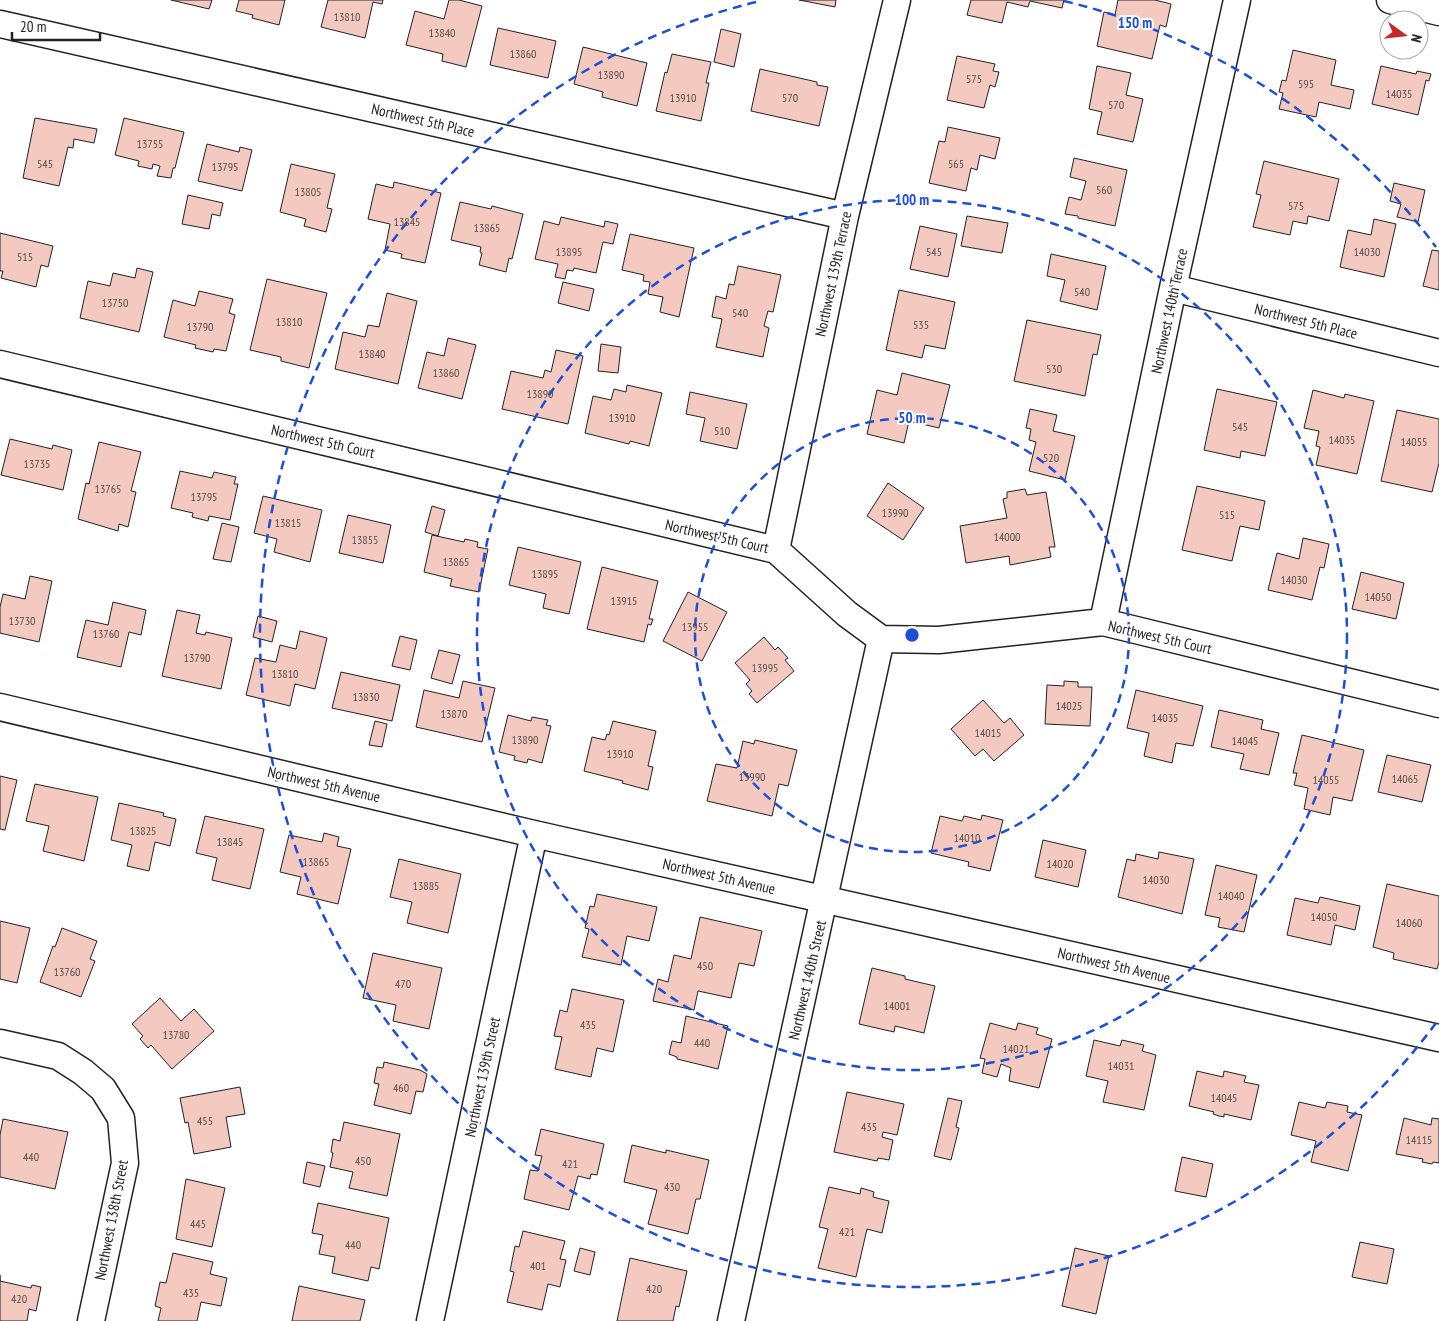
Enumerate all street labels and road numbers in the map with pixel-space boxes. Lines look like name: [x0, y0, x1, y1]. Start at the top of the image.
street label: Northwest 5th Place: [370, 99, 476, 141]
street label: Northwest 139th Terrace: [810, 210, 856, 338]
street label: Northwest 140th Terrace: [1146, 247, 1192, 375]
street label: Northwest 5th Place: [1253, 299, 1359, 343]
street label: Northwest 5th Court: [269, 420, 377, 462]
street label: Northwest 5th Court: [663, 515, 771, 557]
street label: Northwest 5th Court: [1106, 616, 1214, 658]
street label: Northwest 5th Avenue: [266, 762, 382, 806]
street label: Northwest 5th Avenue: [661, 854, 777, 898]
street label: Northwest 140th Street: [784, 918, 830, 1042]
street label: Northwest 5th Avenue: [1056, 943, 1172, 987]
street label: Northwest 139th Street: [460, 1015, 504, 1139]
street label: Northwest 138th Street: [90, 1158, 132, 1282]

